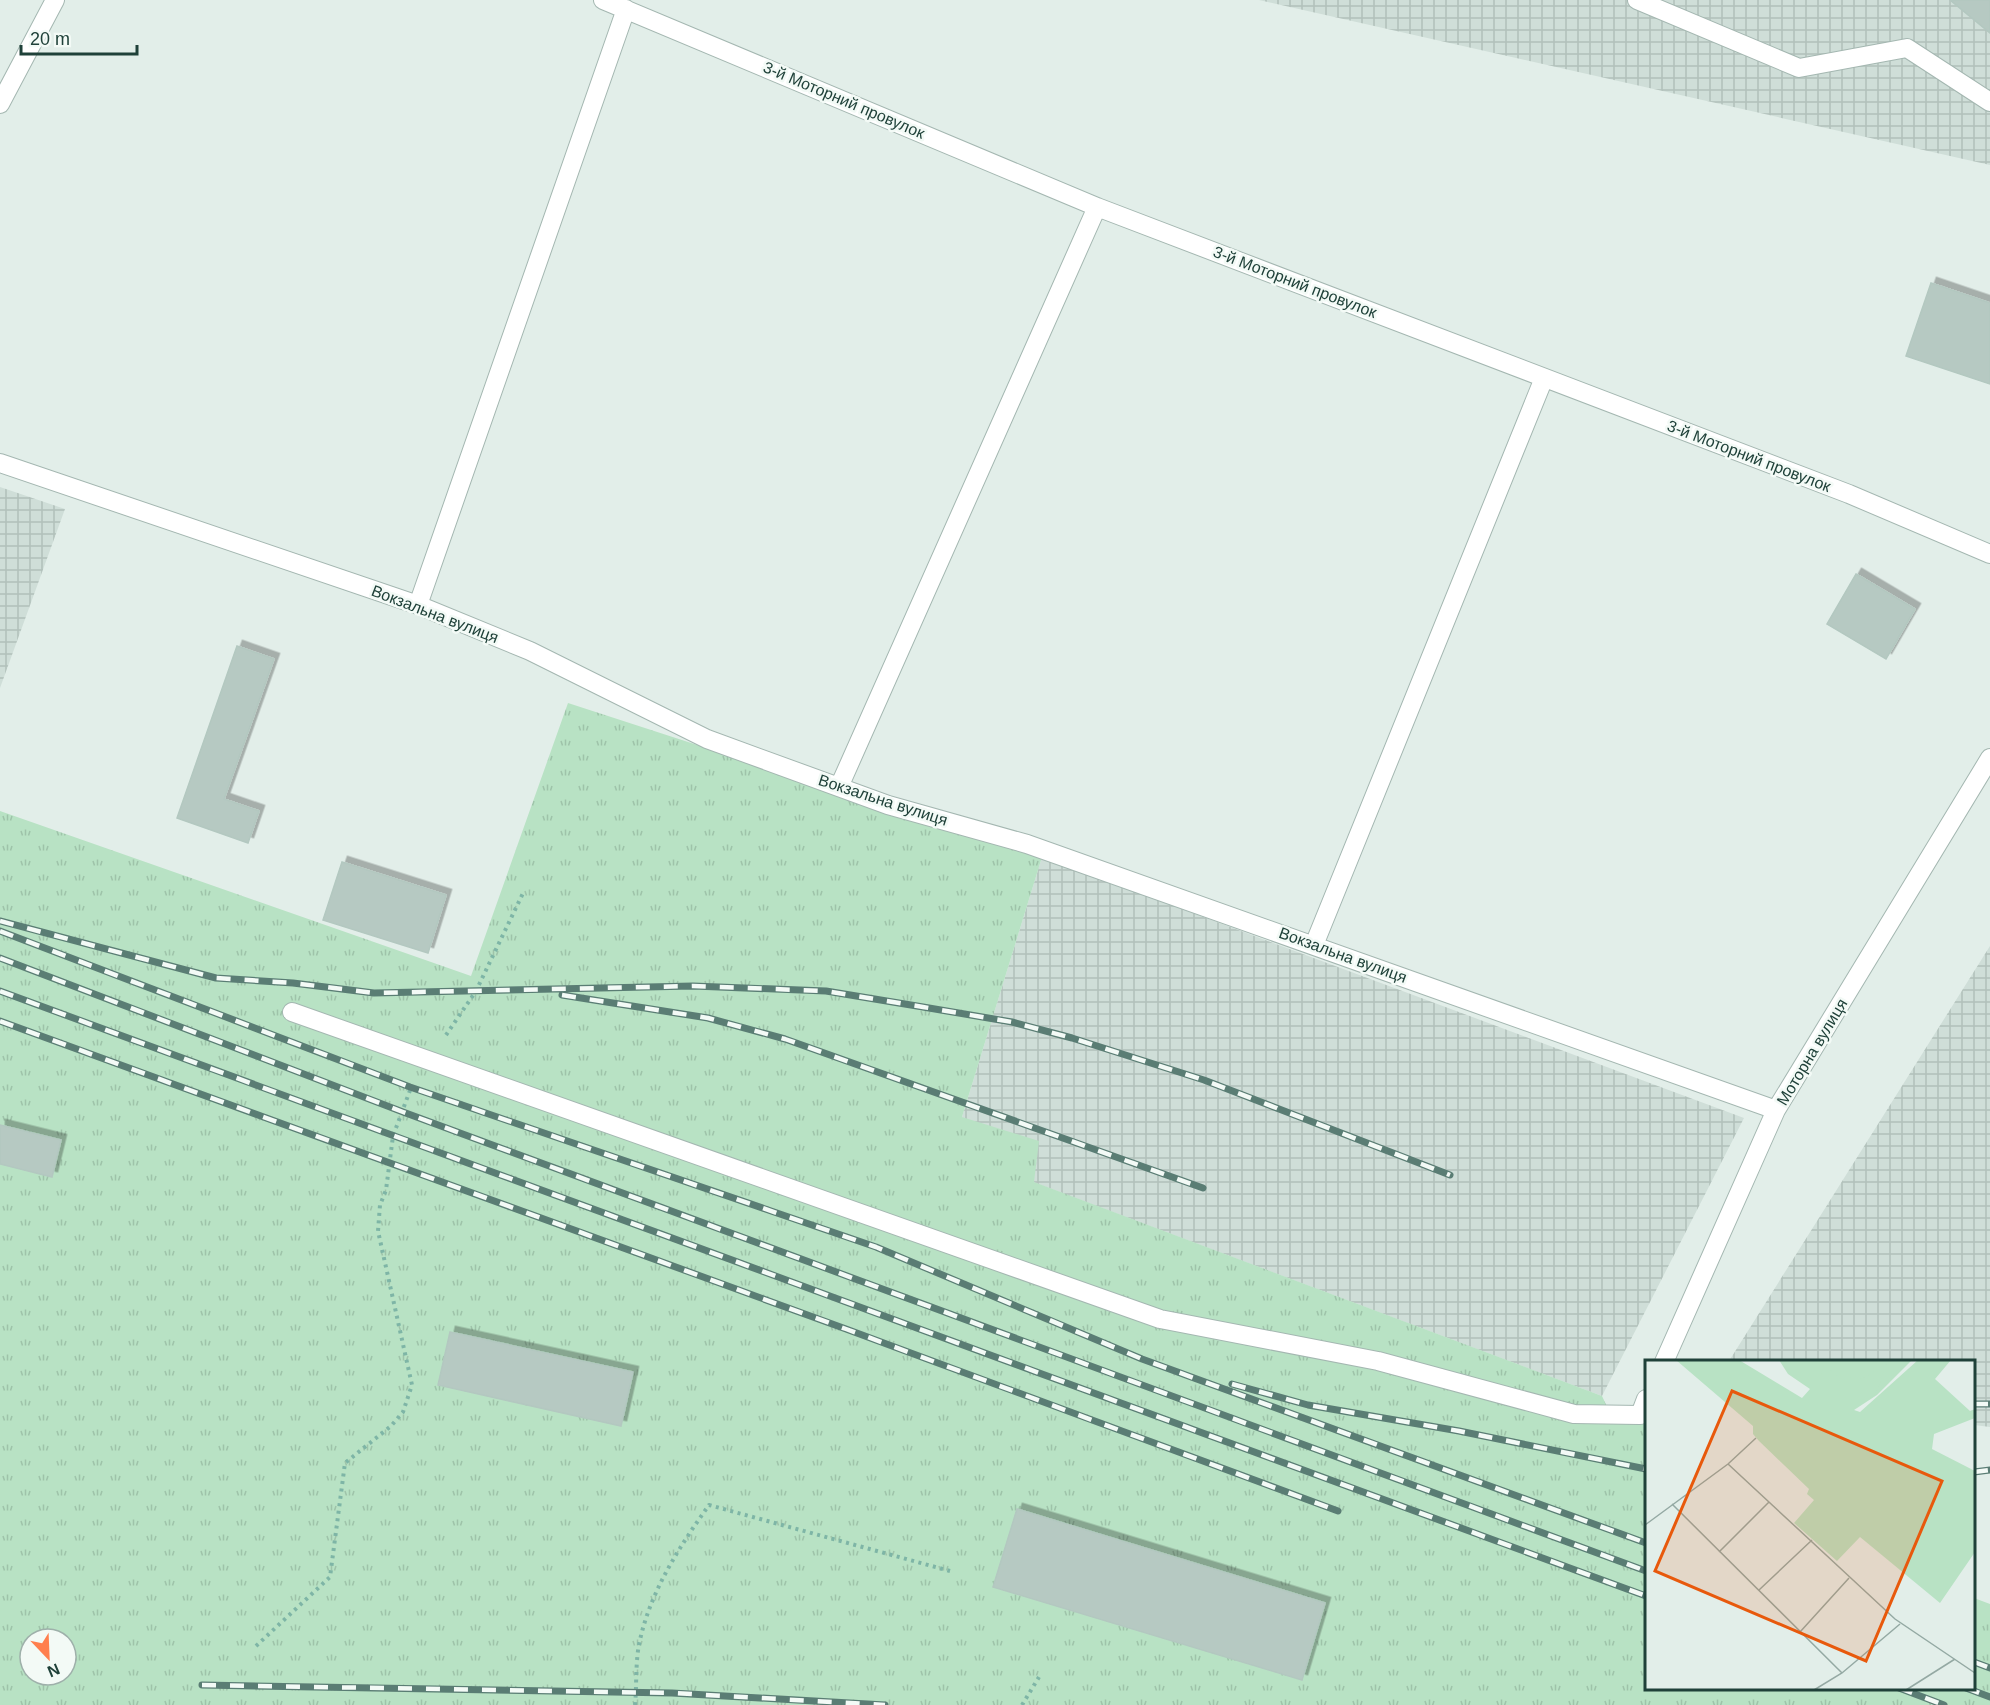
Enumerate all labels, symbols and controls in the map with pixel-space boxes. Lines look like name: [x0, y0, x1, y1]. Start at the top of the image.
scale bar: [21, 18, 136, 56]
text: 20 m: [30, 29, 70, 49]
street label: 3-й Моторний провулок: [761, 58, 928, 142]
street label: 3-й Моторний провулок: [1211, 243, 1380, 321]
street label: 3-й Моторний провулок: [1665, 417, 1834, 495]
street label: Вокзальна вулиця: [369, 582, 501, 646]
street label: Вокзальна вулиця: [816, 771, 950, 829]
street label: Вокзальна вулиця: [1277, 924, 1409, 986]
street label: Моторна вулиця: [1774, 996, 1850, 1108]
inset map: [1645, 1360, 1975, 1690]
north arrow: [18, 1627, 78, 1687]
text: N: [45, 1660, 62, 1680]

